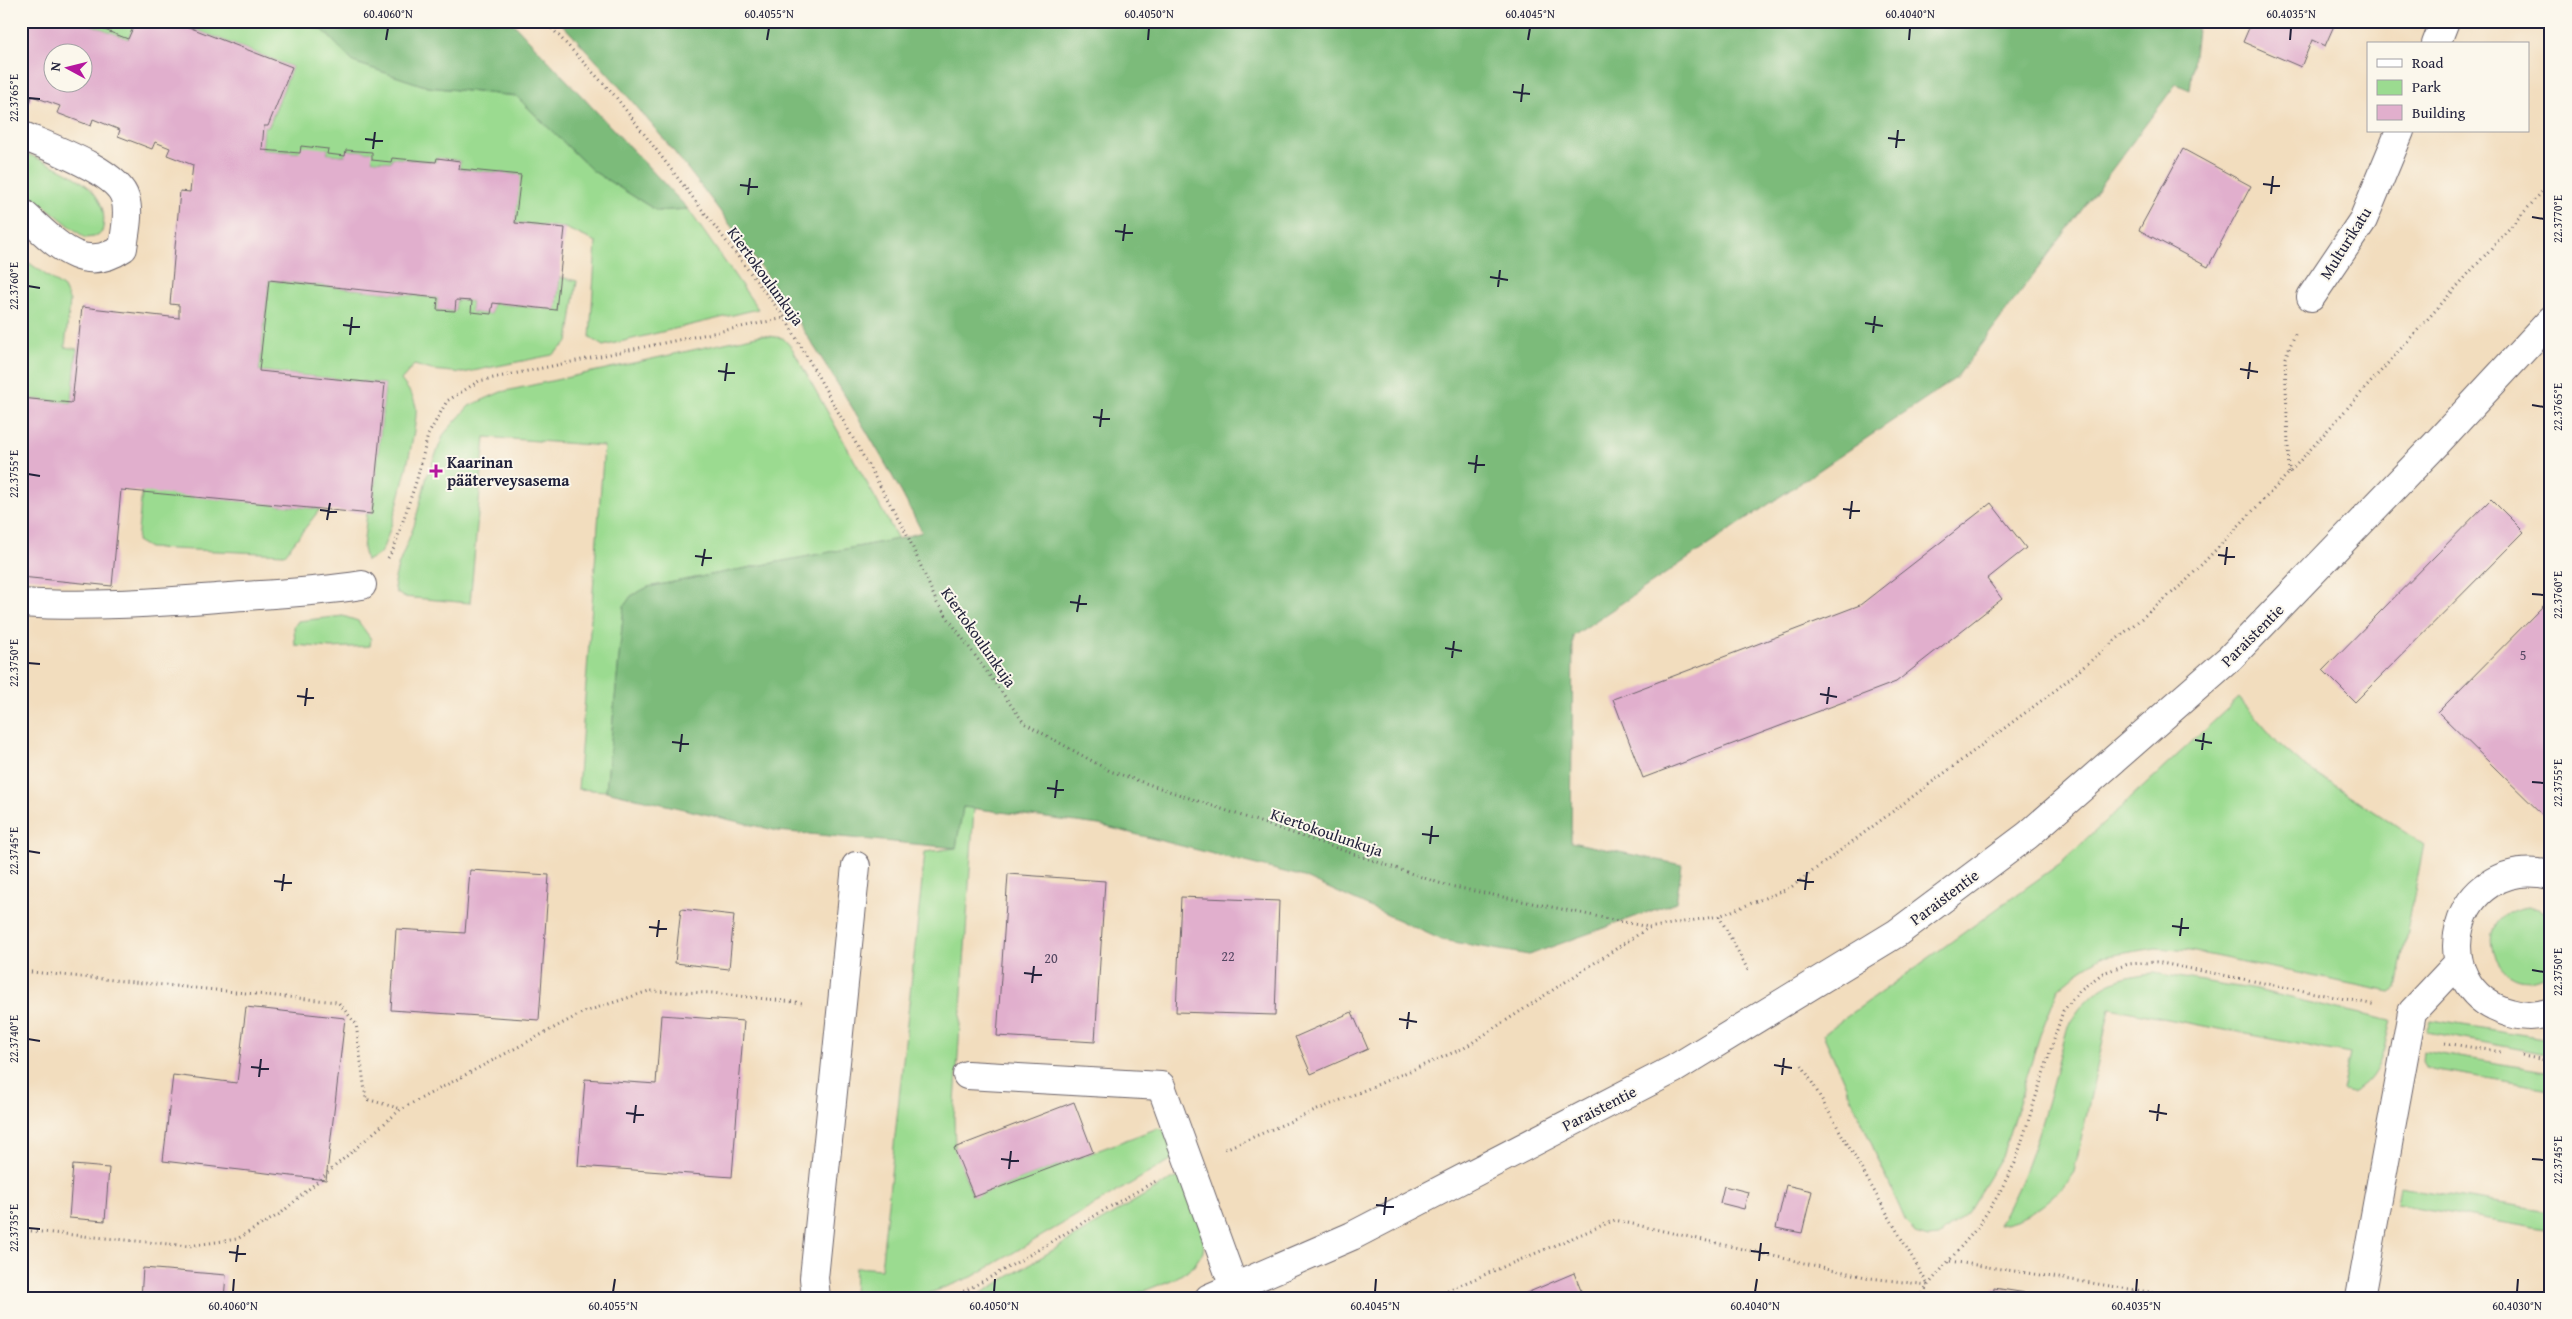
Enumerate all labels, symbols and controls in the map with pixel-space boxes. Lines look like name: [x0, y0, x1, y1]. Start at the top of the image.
text: 60.4060°N: [363, 5, 413, 22]
text: 60.4055°N: [744, 5, 794, 22]
text: 60.4050°N: [1124, 5, 1174, 22]
text: 60.4045°N: [1505, 5, 1555, 22]
text: 60.4040°N: [1885, 5, 1935, 22]
text: 60.4035°N: [2266, 5, 2316, 22]
north arrow: [42, 42, 92, 92]
legend: [2367, 42, 2530, 132]
text: Road: [2412, 52, 2443, 73]
text: N: [45, 60, 66, 72]
text: 22.3765°E: [5, 74, 22, 122]
text: Park: [2412, 76, 2441, 97]
text: Building: [2412, 102, 2466, 123]
text: 22.3770°E: [2549, 195, 2566, 243]
street label: Multurikatu: [2313, 202, 2377, 284]
street label: Kiertokoulunkuja: [722, 222, 810, 331]
text: 22.3760°E: [5, 262, 22, 310]
text: 22.3765°E: [2549, 383, 2566, 431]
text: 22.3755°E: [5, 450, 22, 498]
place label: Kaarinan pääterveysasema: [447, 450, 570, 492]
marker: Kaarinan pääterveysasema: [429, 464, 443, 478]
text: 22.3760°E: [2549, 571, 2566, 619]
street label: Kiertokoulunkuja: [936, 582, 1023, 692]
street label: Paraistentie: [2215, 598, 2289, 672]
text: 22.3750°E: [5, 639, 22, 687]
house number: 5: [2520, 645, 2526, 665]
text: 22.3755°E: [2549, 759, 2566, 807]
street label: Kiertokoulunkuja: [1268, 802, 1387, 863]
text: 22.3745°E: [5, 827, 22, 875]
street label: Paraistentie: [1905, 863, 1983, 931]
house number: 22: [1221, 946, 1235, 966]
house number: 20: [1044, 948, 1058, 968]
text: 22.3750°E: [2549, 948, 2566, 996]
text: 22.3740°E: [5, 1015, 22, 1063]
street label: Paraistentie: [1558, 1079, 1640, 1137]
text: 22.3745°E: [2549, 1136, 2566, 1184]
text: 22.3735°E: [5, 1204, 22, 1252]
text: 60.4060°N: [208, 1297, 258, 1314]
text: 60.4055°N: [588, 1297, 638, 1314]
text: 60.4050°N: [969, 1297, 1019, 1314]
text: 60.4045°N: [1350, 1297, 1400, 1314]
text: 60.4040°N: [1730, 1297, 1780, 1314]
text: 60.4035°N: [2111, 1297, 2161, 1314]
text: 60.4030°N: [2492, 1297, 2542, 1314]

